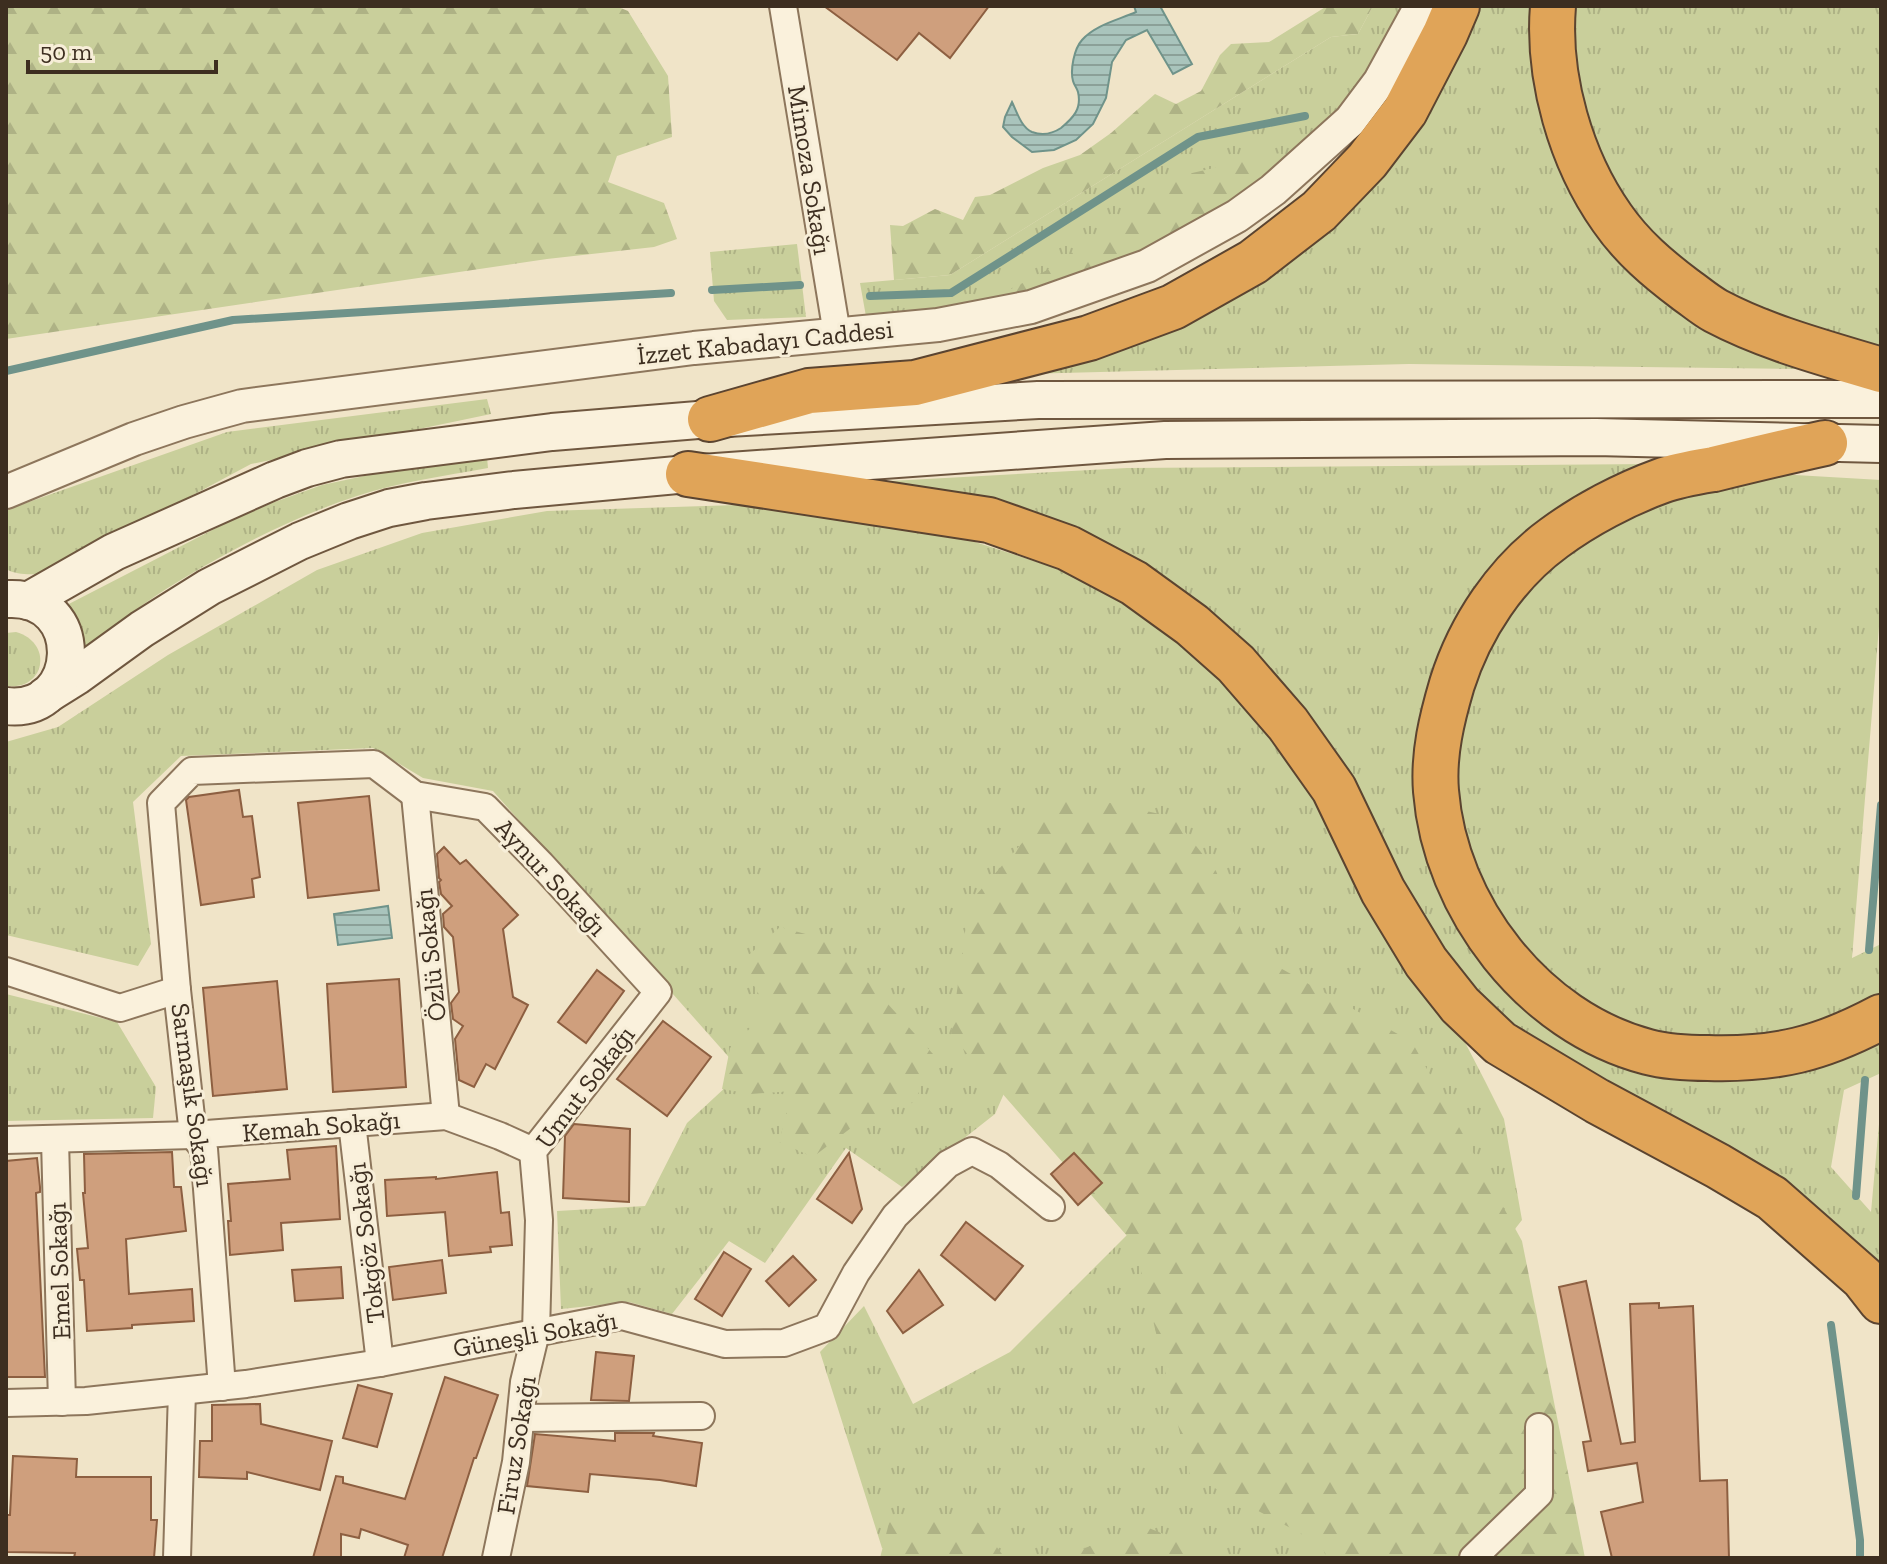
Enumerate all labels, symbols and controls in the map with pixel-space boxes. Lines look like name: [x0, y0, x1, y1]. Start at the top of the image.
scale bar: [28, 24, 216, 74]
text: 50 m: [40, 37, 93, 66]
street label: Mimoza Sokağı: [781, 83, 839, 257]
street label: İzzet Kabadayı Caddesi: [635, 313, 895, 371]
street label: Aynur Sokağı: [488, 811, 614, 943]
street label: Özlü Sokağı: [407, 887, 453, 1023]
street label: Sarmaşık Sokağı: [164, 1001, 222, 1189]
street label: Umut Sokağı: [528, 1019, 642, 1155]
street label: Kemah Sokağı: [241, 1103, 401, 1149]
street label: Tokgöz Sokağı: [340, 1161, 392, 1325]
street label: Emel Sokağı: [41, 1202, 77, 1340]
street label: Güneşli Sokağı: [450, 1304, 620, 1364]
street label: Firuz Sokağı: [489, 1373, 543, 1517]

